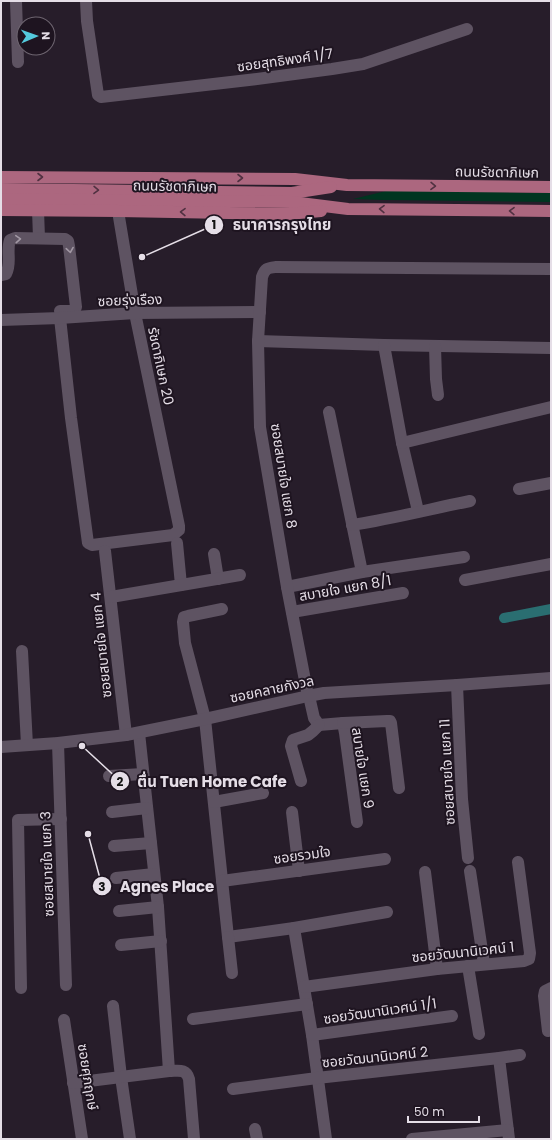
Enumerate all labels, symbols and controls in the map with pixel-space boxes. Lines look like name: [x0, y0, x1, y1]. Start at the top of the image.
north arrow: [16, 16, 56, 56]
text: N: [38, 31, 54, 40]
street label: ซอยสุทธิพงศ์ 1/7: [236, 43, 335, 77]
street label: ถนนรัชดาภิเษก: [455, 161, 539, 183]
one-way arrow: [37, 173, 43, 181]
one-way arrow: [237, 174, 243, 182]
street label: ถนนรัชดาภิเษก: [133, 175, 217, 197]
one-way arrow: [430, 182, 436, 190]
one-way arrow: [93, 186, 99, 194]
one-way arrow: [379, 205, 385, 213]
one-way arrow: [509, 207, 515, 215]
one-way arrow: [180, 208, 186, 216]
callout: ธนาคารกรุงไทย: [204, 211, 339, 238]
text: ธนาคารกรุงไทย: [233, 214, 331, 235]
text: 1: [212, 216, 216, 233]
one-way arrow: [15, 234, 21, 243]
one-way arrow: [65, 246, 73, 253]
street label: ซอยรุ่งเรือง: [97, 289, 163, 311]
street label: รัชดาภิเษก 20: [143, 325, 179, 407]
street label: ซอยสบายใจ แยก 8: [266, 422, 302, 530]
street label: สบายใจ แยก 8/1: [297, 570, 393, 606]
street label: ซอยสบายใจ แยก 4: [85, 591, 116, 699]
street label: ซอยคลายกังวล: [228, 670, 316, 708]
street label: ซอยสบายใจ แยก 11: [434, 718, 460, 826]
street label: สบายใจ แยก 9: [347, 726, 379, 810]
callout: ตื่น Tuen Home Cafe: [110, 768, 295, 795]
text: ตื่น Tuen Home Cafe: [137, 771, 287, 792]
text: 2: [117, 773, 124, 790]
street label: ซอยสบายใจ แยก 3: [35, 811, 59, 917]
street label: ซอยรวมใจ: [272, 841, 332, 869]
callout: Agnes Place: [92, 873, 223, 900]
text: Agnes Place: [120, 876, 214, 897]
text: 3: [98, 878, 106, 895]
street label: ซอยวัฒนานิเวศน์ 1: [411, 937, 515, 967]
street label: ซอยวัฒนานิเวศน์ 1/1: [322, 993, 438, 1029]
street label: ซอยวัฒนานิเวศน์ 2: [321, 1041, 429, 1073]
street label: ซอยศุภฤกษ์: [73, 1042, 103, 1112]
scale bar: [408, 1098, 479, 1124]
text: 50 m: [414, 1103, 445, 1120]

